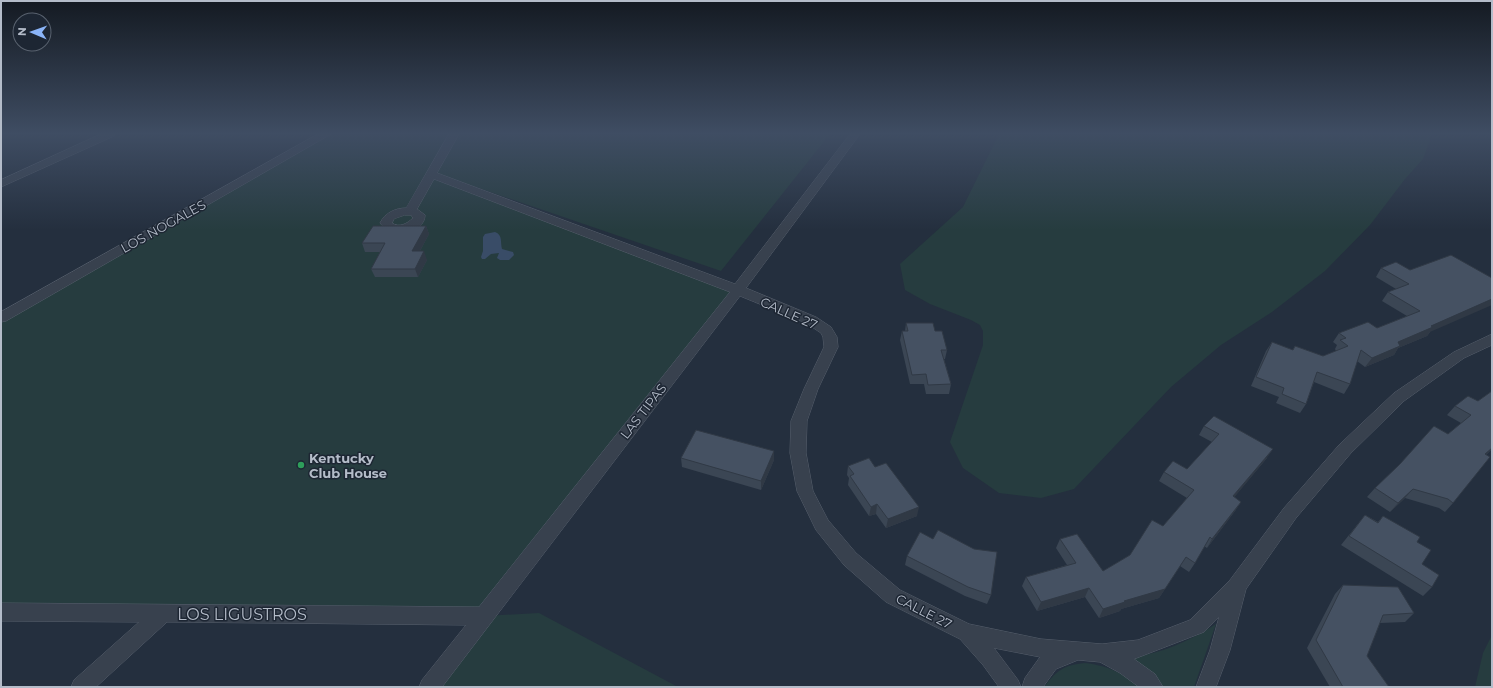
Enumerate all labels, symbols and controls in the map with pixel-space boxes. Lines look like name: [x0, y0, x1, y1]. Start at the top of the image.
north arrow: [12, 12, 52, 52]
text: N: [15, 27, 29, 36]
street label: LOS NOGALES: [118, 196, 208, 256]
street label: CALLE 27: [758, 293, 820, 333]
street label: LAS TIPAS: [616, 380, 670, 442]
place label: Kentucky Club House: [309, 450, 387, 481]
marker: Kentucky Club House: [296, 460, 306, 470]
street label: CALLE 27: [893, 590, 955, 632]
street label: LOS LIGUSTROS: [177, 605, 307, 624]

